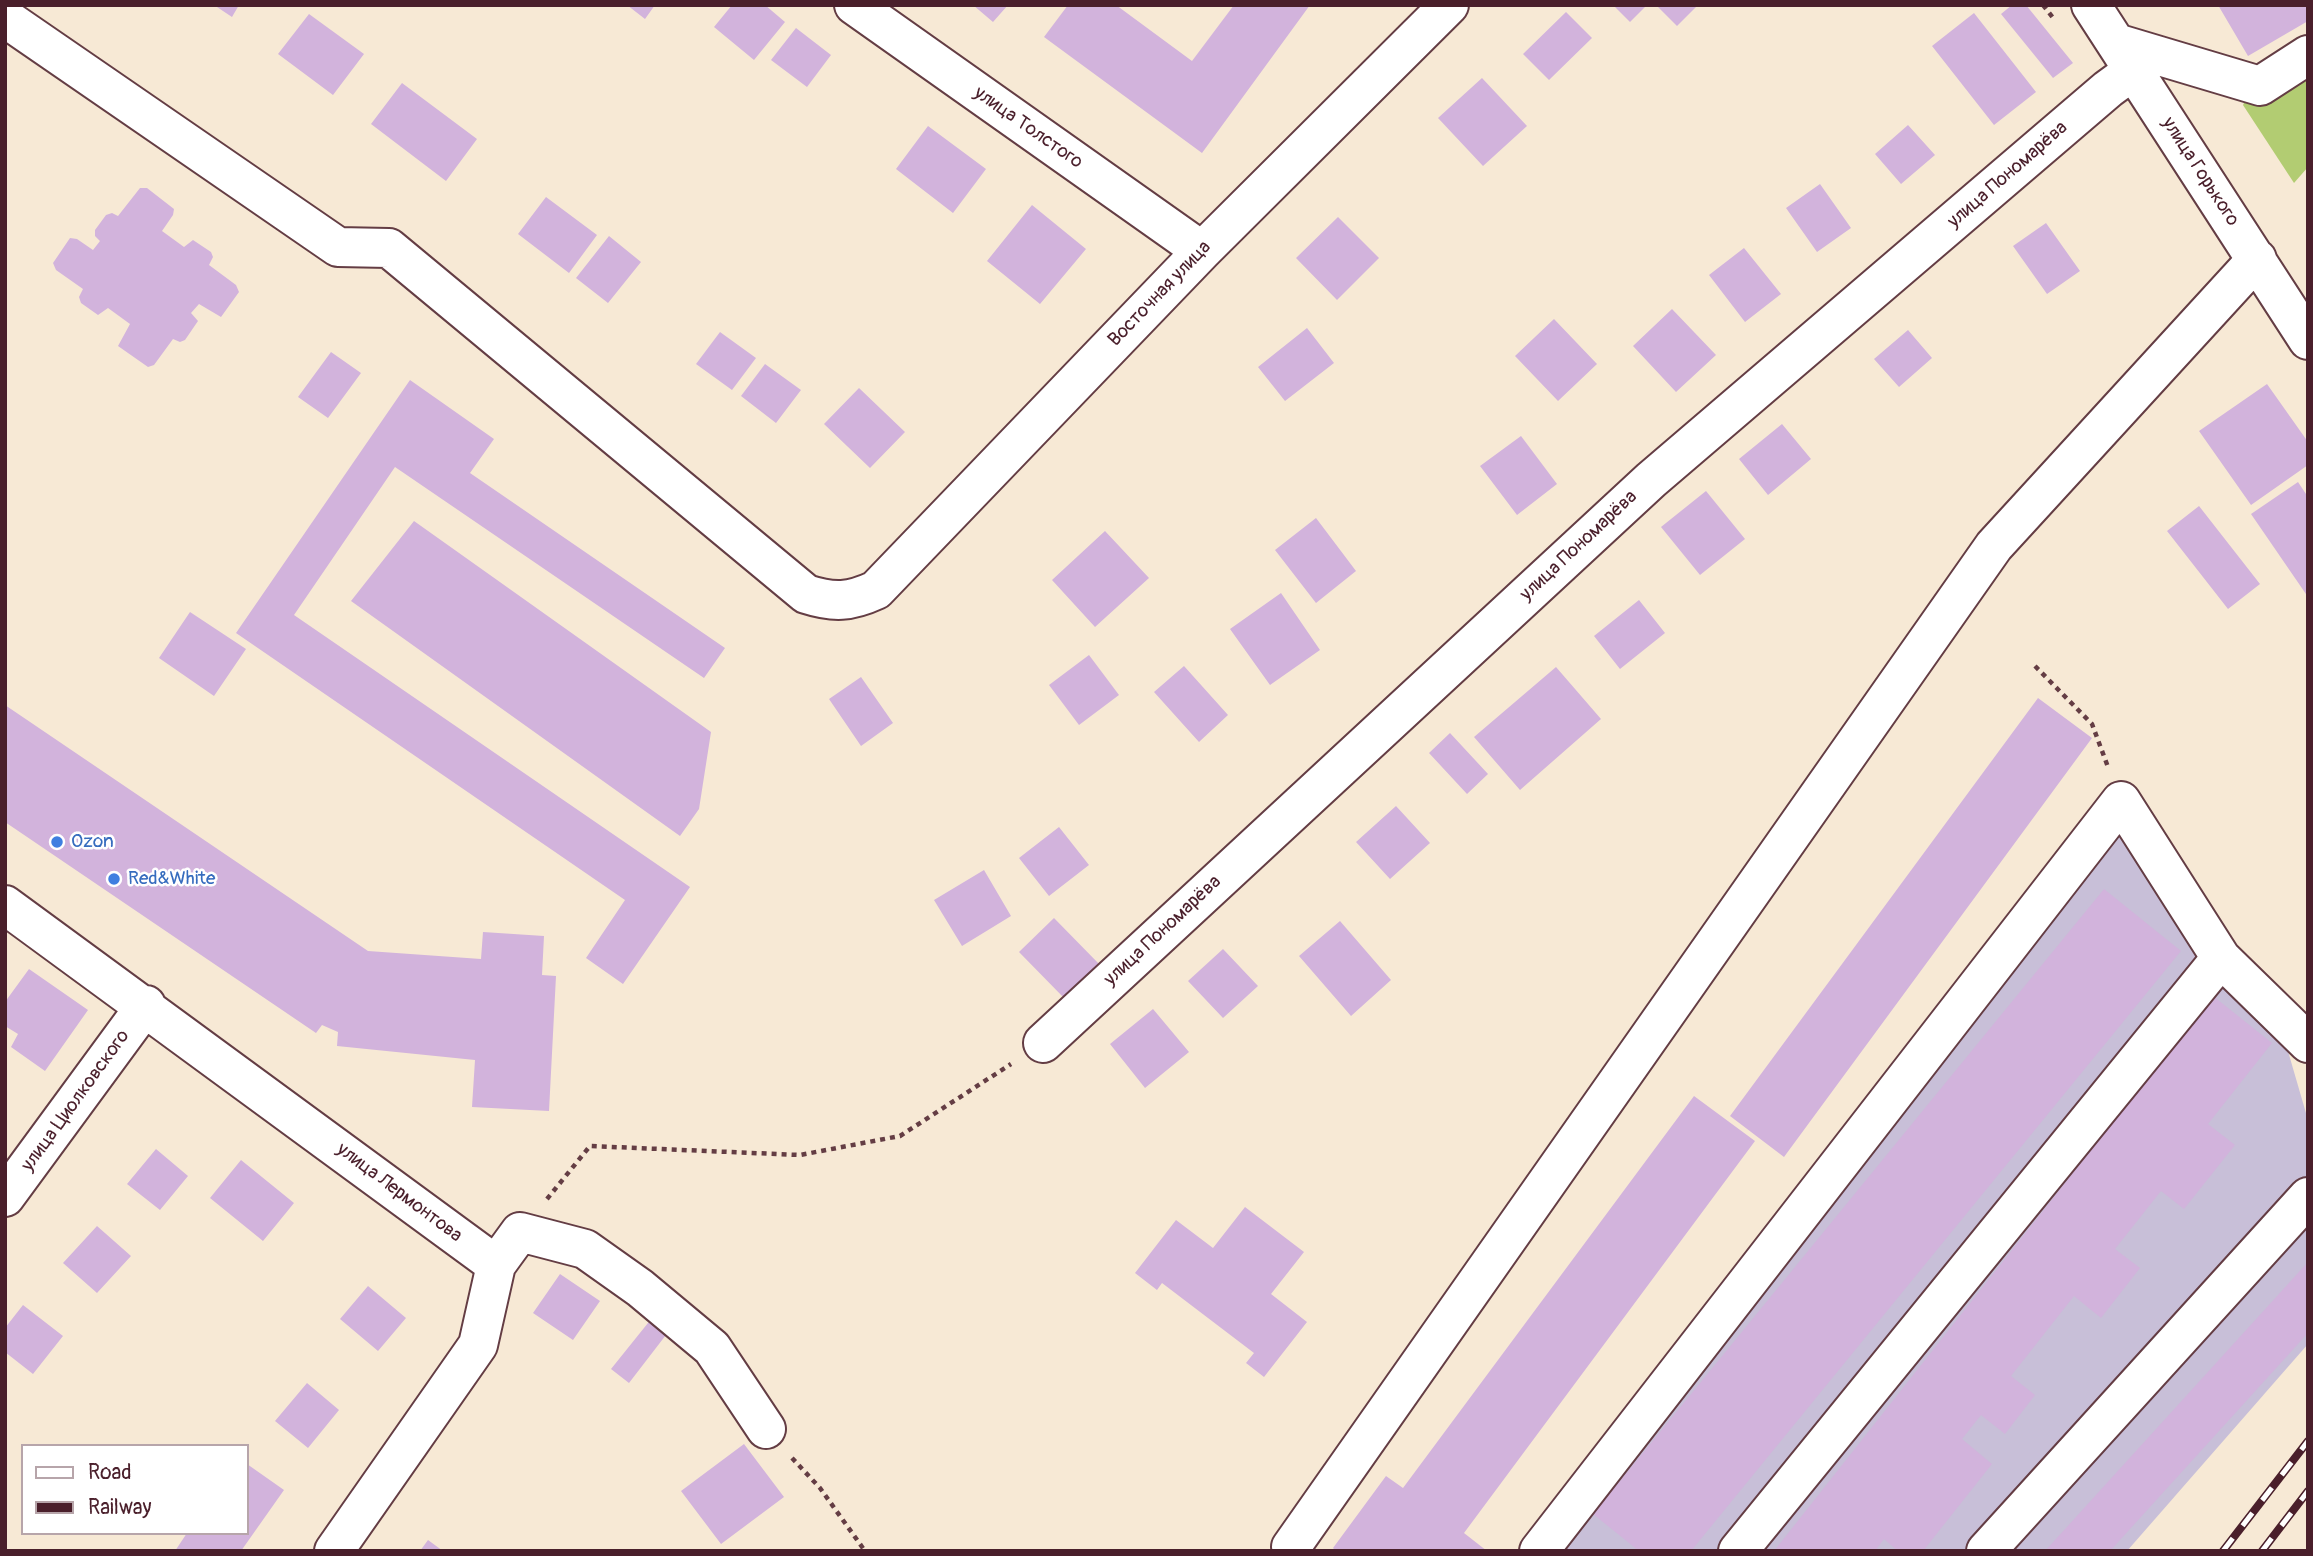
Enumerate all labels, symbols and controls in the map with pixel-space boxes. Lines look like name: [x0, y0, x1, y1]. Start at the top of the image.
street label: улица Толстого: [969, 82, 1087, 174]
street label: улица Горького: [2156, 113, 2244, 231]
street label: улица Пономарёва: [1943, 117, 2073, 233]
street label: Восточная улица: [1104, 236, 1216, 352]
street label: улица Пономарёва: [1516, 486, 1642, 606]
place label: Ozon: [71, 831, 114, 853]
marker: Ozon: [49, 834, 65, 850]
place label: Red&White: [128, 868, 215, 890]
marker: Red&White: [106, 871, 122, 887]
street label: улица Пономарёва: [1100, 871, 1226, 991]
street label: улица Циолковского: [17, 1026, 135, 1176]
street label: улица Лермонтова: [332, 1138, 466, 1248]
legend: [21, 1444, 248, 1535]
text: Road: [88, 1459, 132, 1486]
text: Railway: [88, 1494, 152, 1521]

